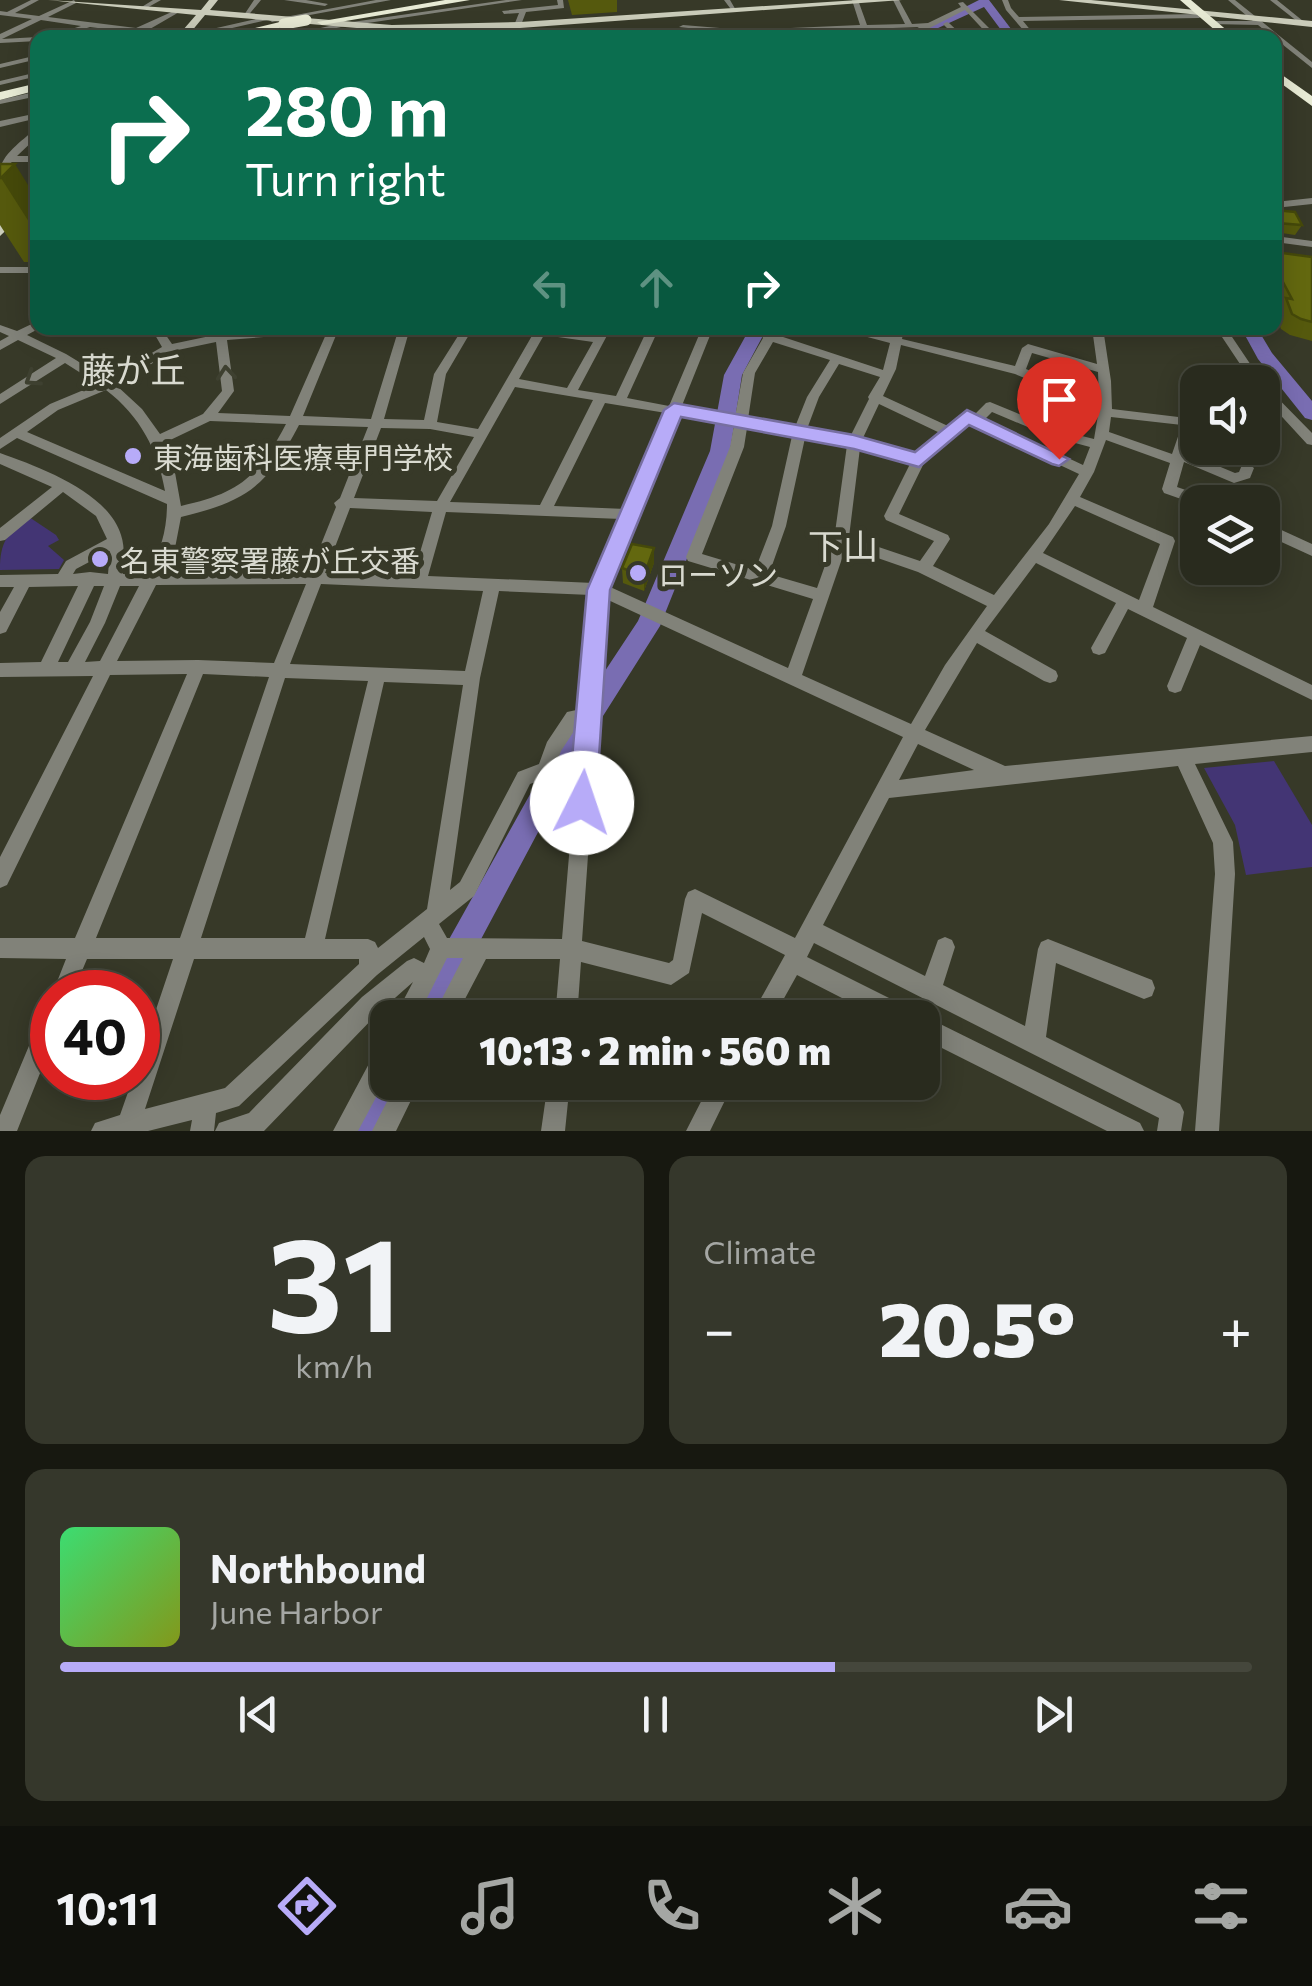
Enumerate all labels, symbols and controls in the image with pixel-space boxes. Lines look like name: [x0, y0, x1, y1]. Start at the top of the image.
text: 280 m: [245, 65, 449, 150]
icon: right: [80, 70, 210, 200]
text: Turn right: [245, 150, 446, 205]
icon: left: [524, 260, 579, 315]
icon: ahead: [629, 260, 684, 315]
icon: right: [734, 260, 789, 315]
district label: 藤が丘: [80, 347, 186, 390]
pin: [1017, 357, 1102, 460]
one-way arrow: [216, 364, 237, 380]
map controls: [1180, 365, 1280, 585]
button: sound: [1180, 365, 1280, 465]
one-way arrow: [25, 366, 43, 385]
icon: arrive: [1032, 372, 1087, 427]
place label: 東海歯科医療専門学校: [153, 438, 453, 475]
marker: 東海歯科医療専門学校: [122, 445, 144, 467]
button: layers: [1180, 485, 1280, 585]
district label: 下山: [808, 523, 878, 566]
place label: 名東警察署藤が丘交番: [120, 541, 420, 578]
marker: 名東警察署藤が丘交番: [89, 548, 111, 570]
place label: ローソン: [658, 555, 778, 592]
marker: ローソン: [627, 562, 649, 584]
position arrow: [530, 751, 634, 855]
speed limit sign: 40: [30, 970, 160, 1100]
text: 10:13 · 2 min · 560 m: [479, 1026, 831, 1073]
text: 31: [267, 1200, 402, 1359]
text: Climate: [704, 1231, 816, 1271]
text: 20.5°: [879, 1281, 1076, 1372]
text: −: [704, 1294, 735, 1361]
text: +: [1220, 1294, 1252, 1361]
text: km/h: [295, 1345, 373, 1385]
text: Northbound: [210, 1544, 426, 1591]
text: June Harbor: [210, 1591, 383, 1631]
icon: previous: [231, 1687, 286, 1742]
icon: pause: [628, 1687, 683, 1742]
icon: next: [1026, 1687, 1081, 1742]
icon: directions: [272, 1871, 342, 1941]
icon: music: [455, 1871, 525, 1941]
icon: phone: [637, 1871, 707, 1941]
icon: climate: [820, 1871, 890, 1941]
icon: car: [1003, 1871, 1073, 1941]
icon: filters: [1186, 1871, 1256, 1941]
text: 10:11: [56, 1879, 159, 1934]

